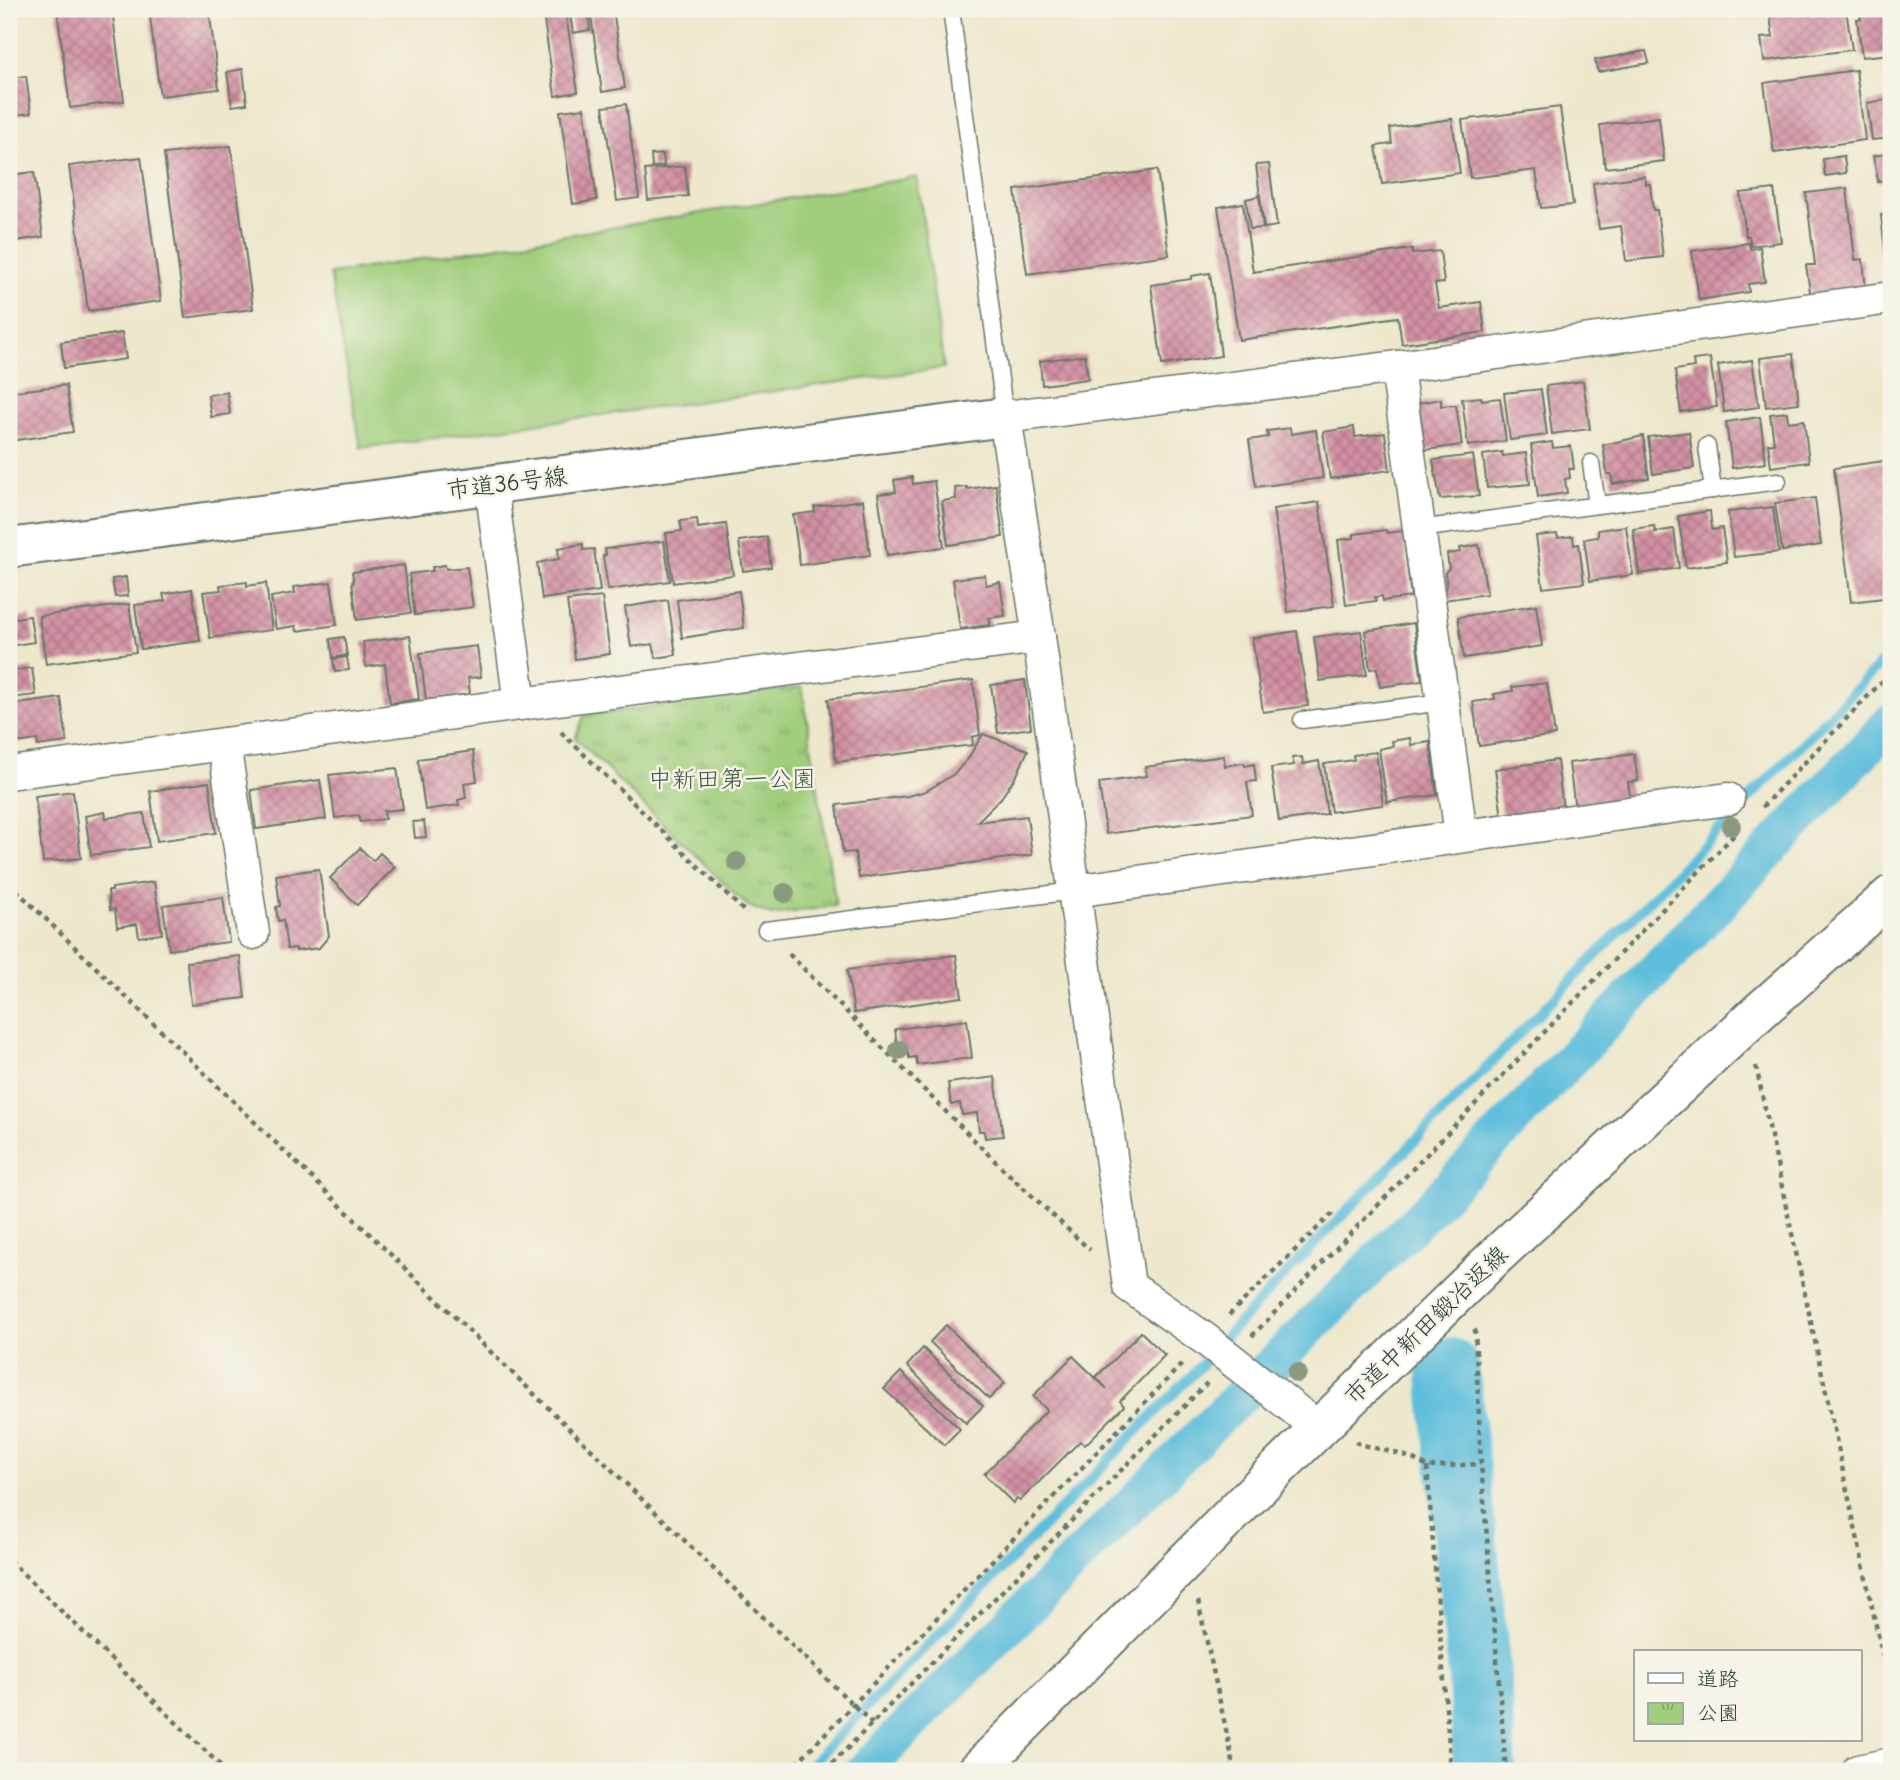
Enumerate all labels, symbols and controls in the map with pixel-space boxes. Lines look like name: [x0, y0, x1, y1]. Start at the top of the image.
street label: 市道36号線: [445, 462, 569, 504]
park label: 中新田第一公園: [648, 765, 816, 793]
street label: 市道中新田鍛冶返線: [1339, 1240, 1513, 1410]
legend: [1634, 1650, 1862, 1742]
text: 道路: [1697, 1667, 1739, 1691]
text: 公園: [1697, 1701, 1739, 1725]

